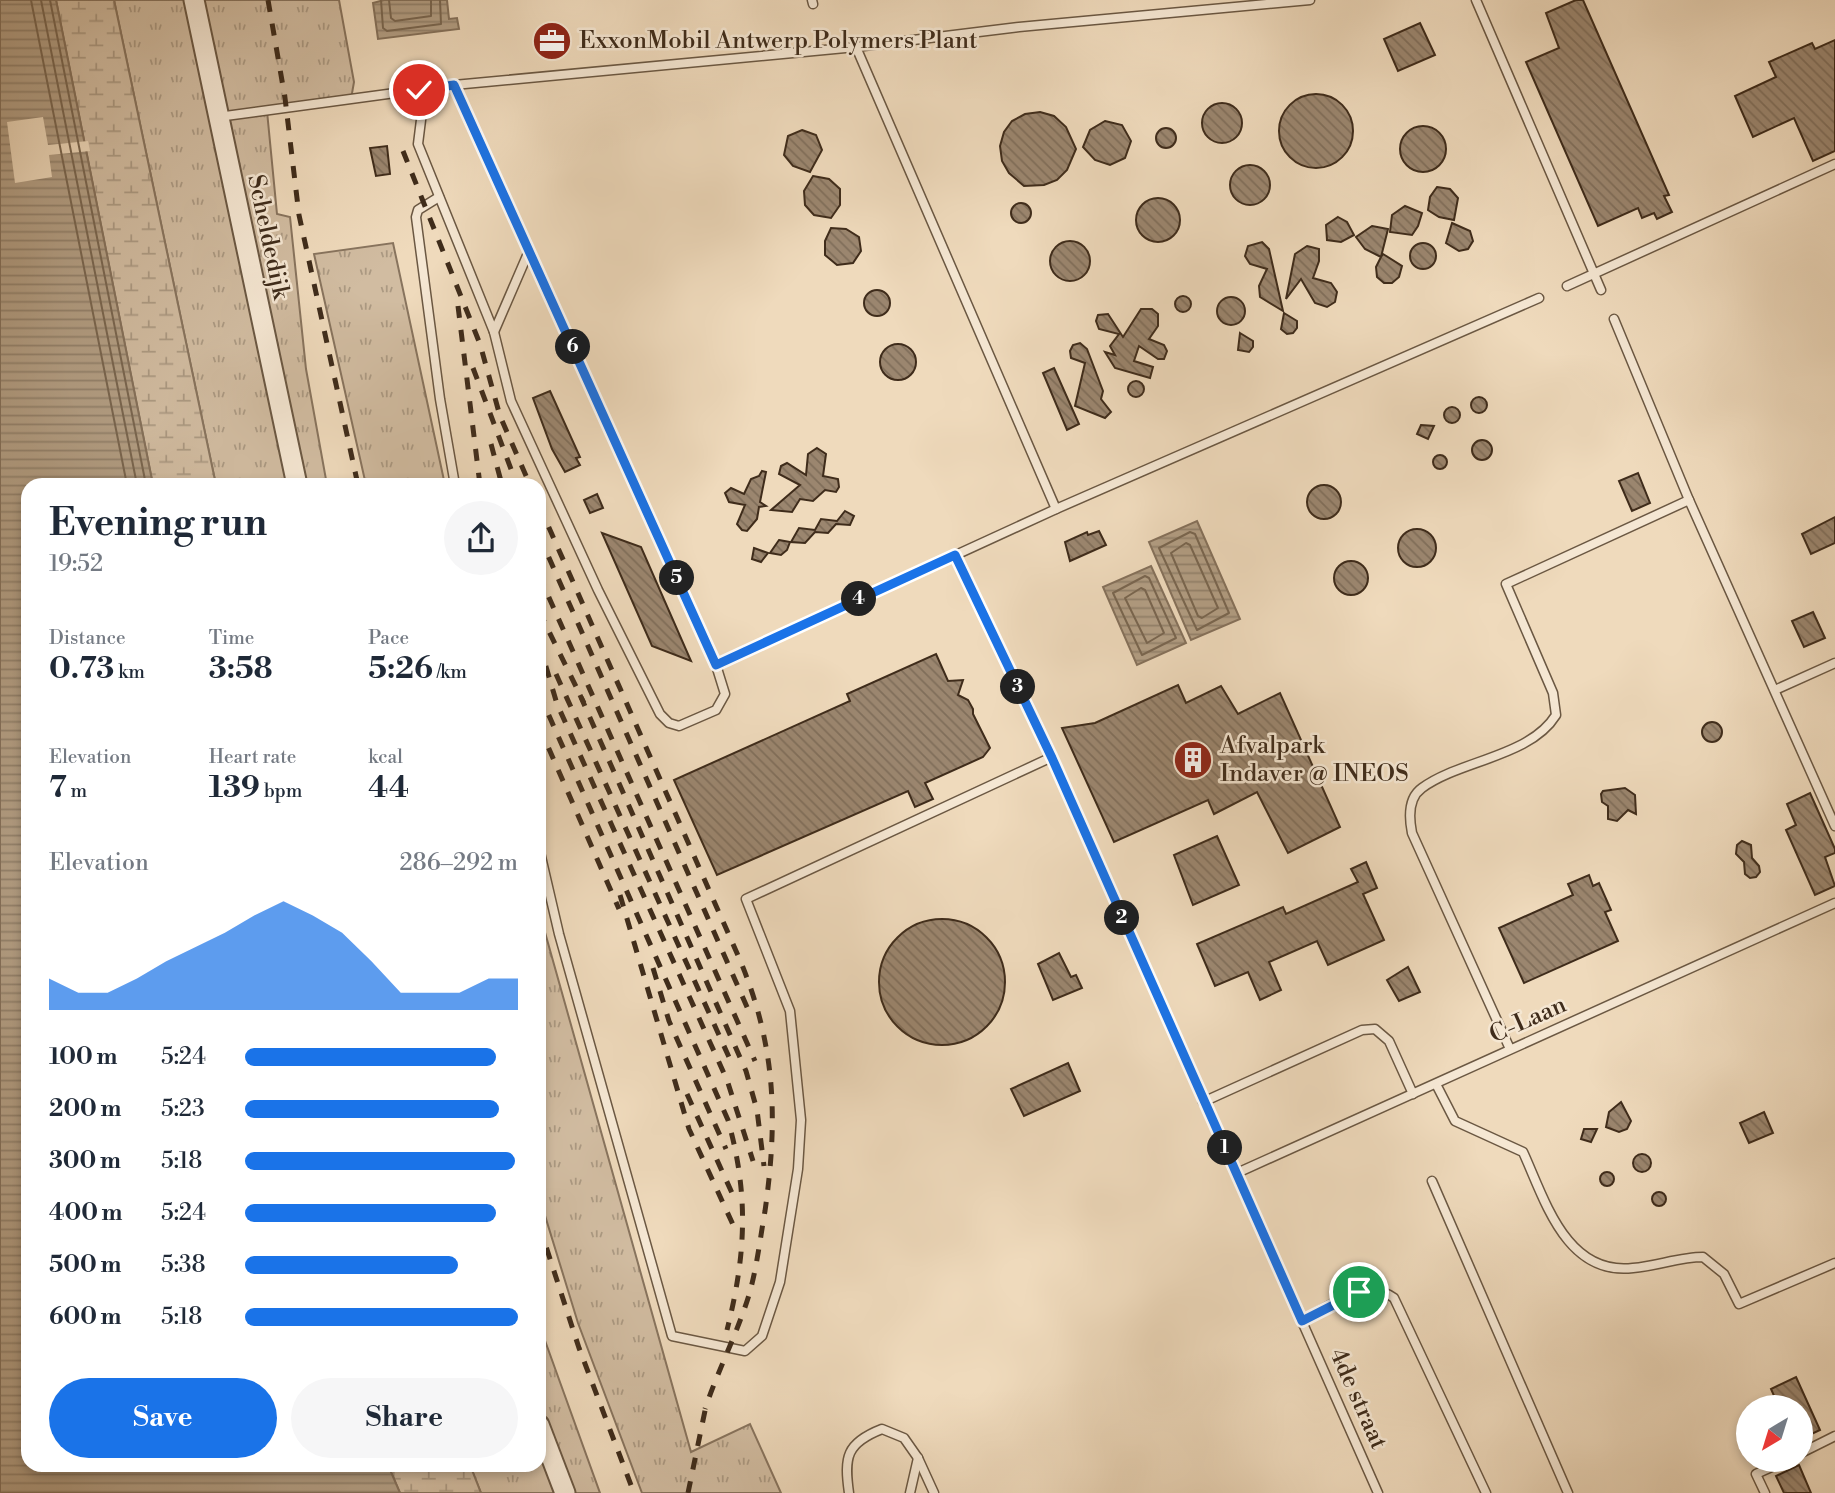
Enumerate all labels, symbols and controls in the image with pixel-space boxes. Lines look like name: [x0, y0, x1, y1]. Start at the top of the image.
office icon: ExxonMobil Antwerp Polymers Plant: [531, 20, 573, 62]
place label: ExxonMobil Antwerp Polymers Plant: [579, 26, 978, 56]
pin: [389, 60, 449, 120]
icon: check: [400, 71, 438, 109]
street label: Scheldedijk: [240, 172, 296, 303]
pin: 6: [556, 330, 590, 364]
text: 6: [567, 334, 578, 358]
text: Evening run: [49, 500, 267, 547]
button: share: [444, 501, 518, 575]
text: 19:52: [49, 550, 103, 578]
pin: 5: [660, 560, 694, 596]
text: 5: [671, 565, 682, 589]
pin: 4: [842, 582, 876, 616]
text: 4: [852, 586, 865, 610]
text: Distance: [49, 626, 126, 650]
text: Time: [209, 626, 254, 650]
text: Pace: [368, 626, 409, 650]
text: 0.73: [49, 650, 114, 688]
text: 3:58: [209, 650, 273, 688]
text: 5:26: [368, 650, 433, 688]
text: km: [114, 660, 145, 684]
text: /km: [433, 660, 467, 684]
pin: 3: [1000, 670, 1036, 704]
text: 3: [1012, 674, 1023, 698]
place label: Afvalpark Indaver @ INEOS: [1219, 731, 1409, 789]
building icon: Afvalpark Indaver @ INEOS: [1172, 739, 1214, 781]
text: Elevation: [49, 745, 131, 769]
text: Heart rate: [209, 745, 296, 769]
text: kcal: [368, 745, 403, 769]
text: 7: [49, 769, 67, 807]
text: 139: [209, 769, 260, 807]
text: 44: [368, 769, 409, 807]
text: m: [67, 779, 87, 803]
text: bpm: [260, 779, 302, 803]
text: Elevation: [49, 849, 149, 877]
text: 286–292 m: [399, 849, 518, 877]
pin: 2: [1104, 900, 1140, 936]
text: 2: [1116, 905, 1127, 929]
street label: C-Laan: [1485, 990, 1571, 1050]
text: 100 m: [49, 1043, 117, 1071]
text: 5:24: [161, 1043, 206, 1071]
text: 200 m: [49, 1095, 121, 1123]
text: 5:23: [161, 1095, 205, 1123]
pin: 1: [1208, 1130, 1242, 1166]
text: 1: [1220, 1135, 1229, 1159]
text: 300 m: [49, 1147, 121, 1175]
text: 5:18: [161, 1147, 202, 1175]
text: 400 m: [49, 1199, 122, 1227]
text: 5:24: [161, 1199, 206, 1227]
text: 500 m: [49, 1251, 121, 1279]
text: 5:38: [161, 1251, 206, 1279]
pin: [1329, 1262, 1389, 1322]
icon: arrive: [1340, 1273, 1378, 1311]
text: 600 m: [49, 1303, 122, 1331]
text: 5:18: [161, 1303, 202, 1331]
street label: 4de straat: [1322, 1344, 1394, 1455]
button: Save: [49, 1378, 277, 1458]
button: Share: [291, 1378, 518, 1458]
north arrow: [1736, 1395, 1813, 1472]
map controls: [1736, 1395, 1813, 1472]

